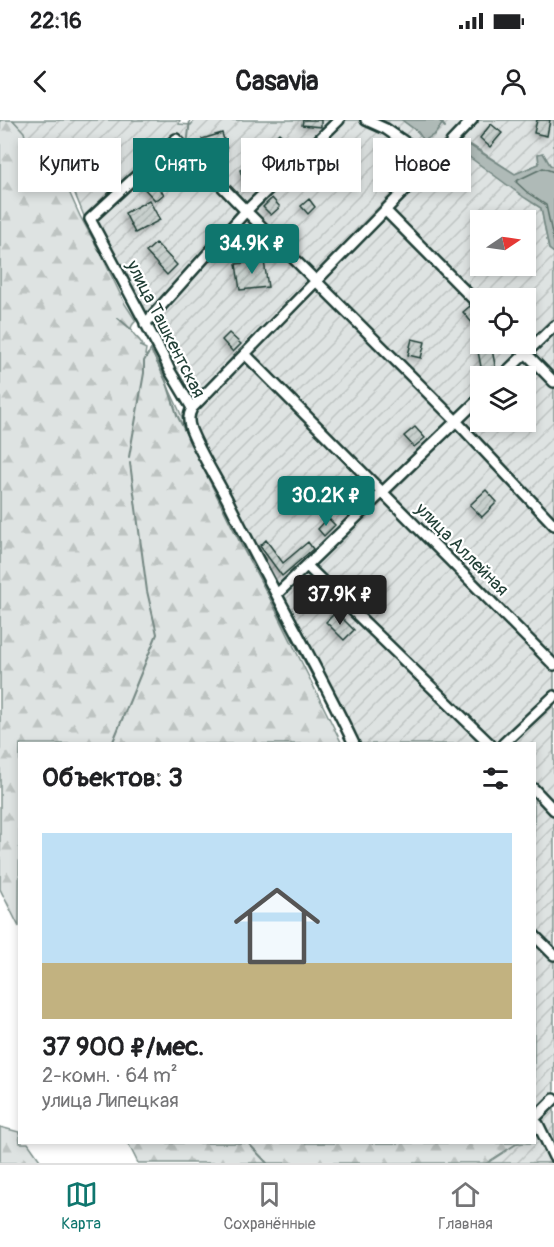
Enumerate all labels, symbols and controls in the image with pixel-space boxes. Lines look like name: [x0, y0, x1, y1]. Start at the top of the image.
text: 22:16: [30, 7, 82, 35]
icon: back: [24, 65, 57, 98]
text: Casavia: [235, 65, 319, 98]
icon: person: [497, 65, 530, 98]
chip: Купить: [18, 138, 121, 192]
chip: Снять: [133, 138, 229, 192]
chip: Фильтры: [241, 138, 361, 192]
chip: Новое: [373, 138, 471, 192]
north arrow: [470, 210, 536, 276]
map controls: [470, 210, 536, 432]
pin: 34.9K ₽: [197, 224, 307, 275]
text: 34.9K ₽: [219, 231, 285, 256]
street label: улица Ташкентская: [121, 256, 210, 402]
button: locate: [470, 288, 536, 354]
button: layers: [470, 366, 536, 432]
pin: 30.2K ₽: [271, 476, 381, 527]
text: 30.2K ₽: [292, 483, 360, 508]
street label: улица Аллейная: [409, 497, 513, 601]
pin: 37.9K ₽: [285, 575, 395, 626]
text: 37.9K ₽: [308, 582, 372, 607]
text: Объектов: 3: [42, 762, 183, 794]
icon: filters: [479, 762, 512, 795]
icon: home: [223, 872, 331, 980]
text: 37 900 ₽/мес.: [42, 1031, 204, 1063]
text: 2-комн. · 64 m²: [42, 1063, 178, 1088]
text: улица Липецкая: [42, 1088, 179, 1113]
tab: Карта: [61, 1178, 101, 1234]
tab: Сохранённые: [224, 1178, 316, 1234]
tab: Главная: [438, 1178, 493, 1234]

